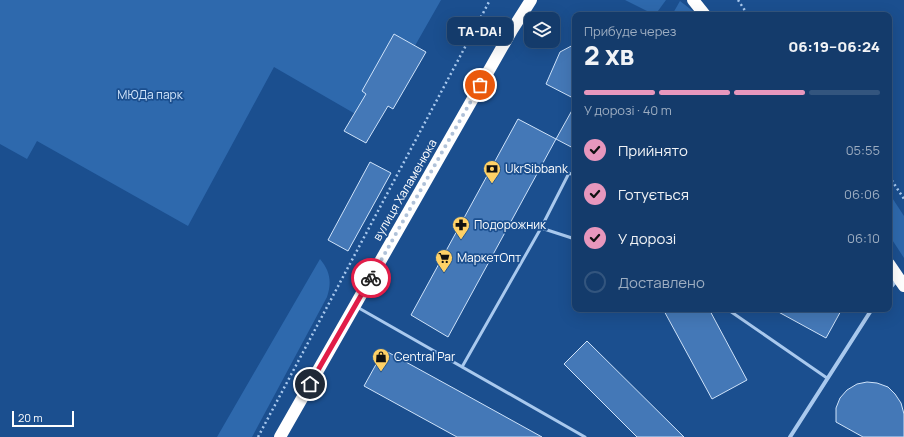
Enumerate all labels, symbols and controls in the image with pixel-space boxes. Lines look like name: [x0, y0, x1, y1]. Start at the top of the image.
map controls: [524, 12, 560, 48]
button: layers: [524, 12, 560, 48]
callout: TA-DA!: [447, 17, 513, 45]
text: TA-DA!: [458, 22, 502, 40]
text: Прибуде через: [584, 22, 676, 40]
text: 06:19–06:24: [788, 36, 880, 57]
text: 2 хв: [584, 37, 634, 73]
pin: [463, 68, 497, 102]
icon: bag: [469, 74, 491, 96]
park label: МЮДа парк: [117, 86, 184, 103]
text: У дорозі · 40 m: [584, 101, 672, 119]
street label: вулиця Халаменюка: [369, 136, 441, 244]
icon: check: [584, 139, 606, 161]
text: Прийнято: [618, 140, 688, 161]
text: 05:55: [846, 141, 880, 159]
bank icon: UkrSibbank: [482, 159, 502, 184]
place label: UkrSibbank: [505, 160, 569, 177]
icon: check: [584, 183, 606, 205]
text: Готується: [618, 184, 689, 205]
text: 06:06: [844, 185, 880, 203]
pharmacy icon: Подорожник: [451, 215, 471, 240]
place label: Подорожник: [474, 216, 547, 233]
icon: check: [584, 227, 606, 249]
text: У дорозі: [618, 228, 676, 249]
text: 06:10: [847, 229, 880, 247]
supermarket icon: МаркетОпт: [434, 248, 454, 273]
place label: МаркетОпт: [457, 249, 521, 266]
courier: [351, 258, 391, 298]
icon: bike: [360, 267, 382, 289]
text: Доставлено: [618, 272, 705, 293]
shop icon: Central Par: [371, 347, 391, 372]
place label: Central Par: [394, 348, 456, 365]
pin: [293, 367, 327, 401]
icon: home: [299, 373, 321, 395]
scale bar: [12, 409, 74, 428]
text: 20 m: [18, 410, 43, 425]

